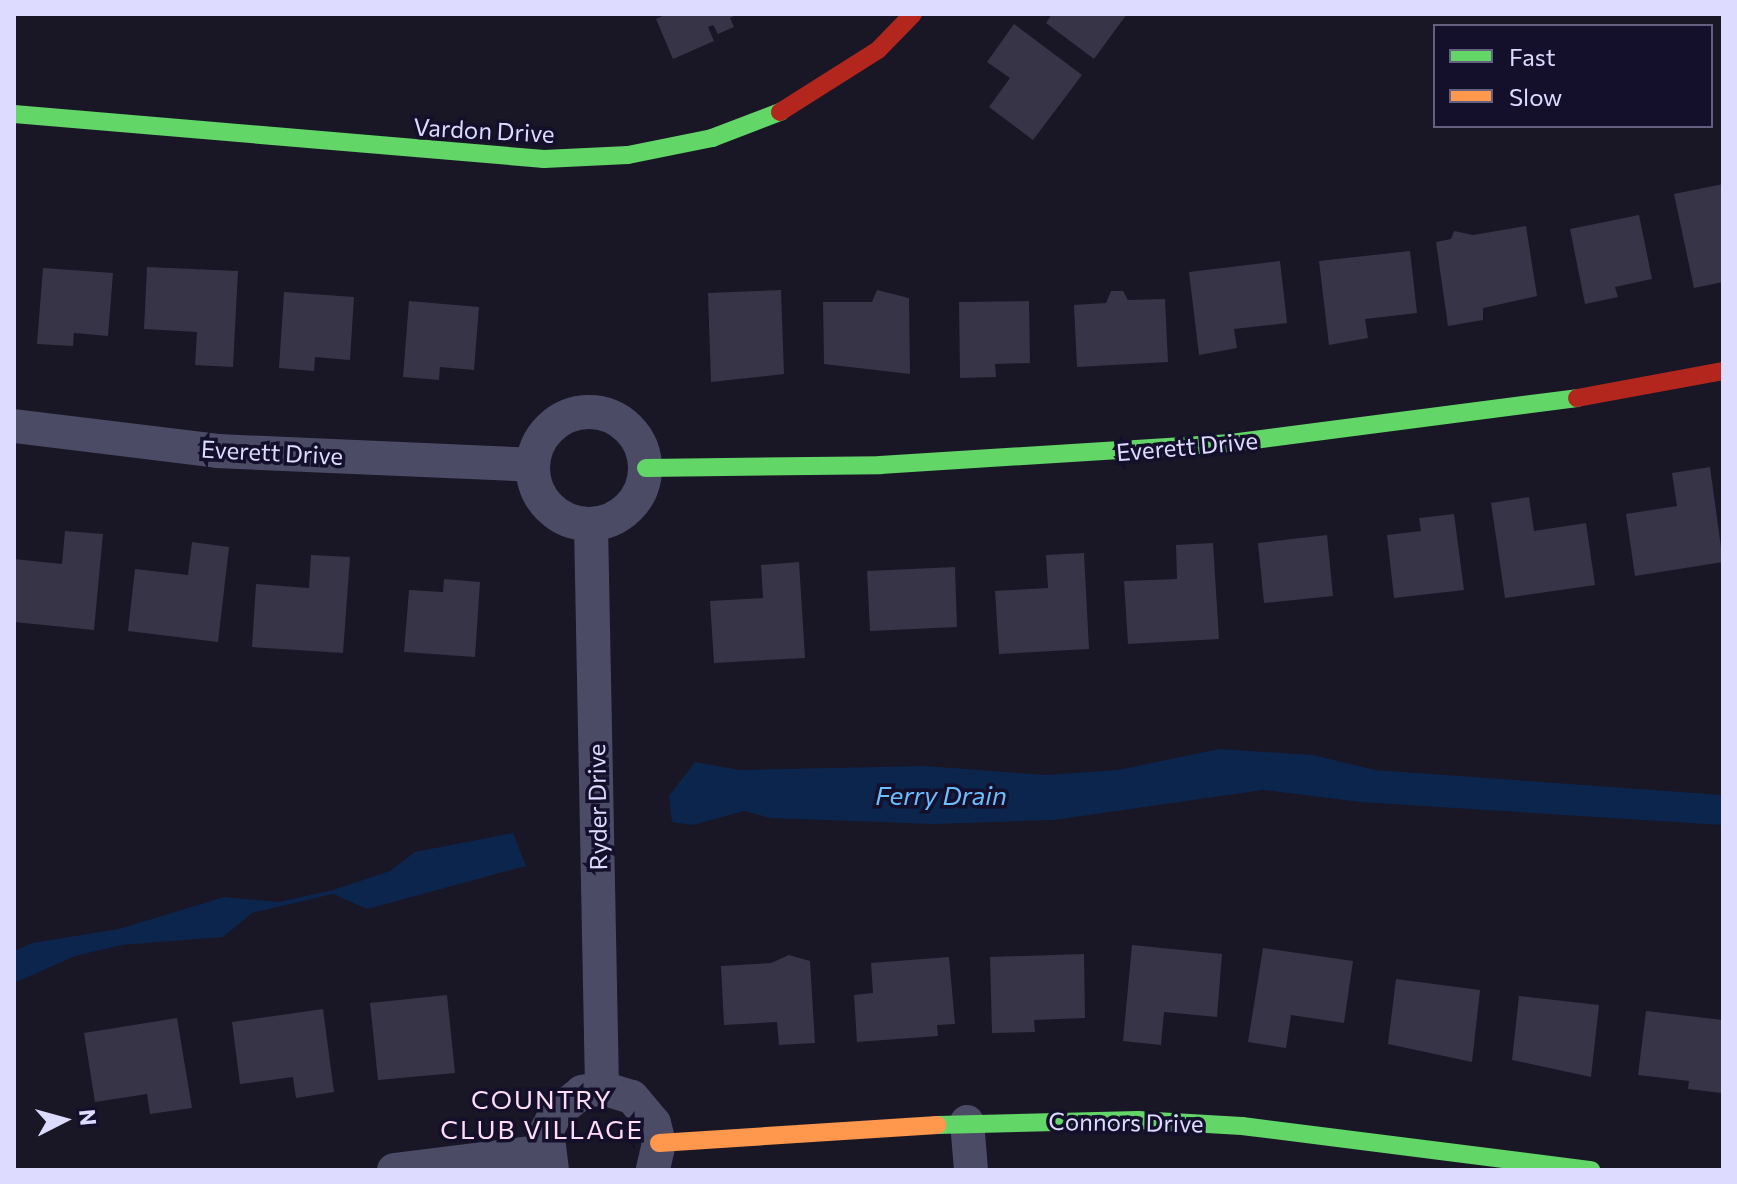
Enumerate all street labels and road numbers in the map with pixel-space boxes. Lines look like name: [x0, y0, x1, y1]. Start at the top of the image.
street label: Vardon Drive: [413, 112, 555, 148]
street label: Everett Drive: [1115, 425, 1259, 467]
street label: Everett Drive: [200, 434, 344, 470]
street label: Ryder Drive: [581, 743, 613, 871]
street label: Connors Drive: [1048, 1106, 1204, 1138]

